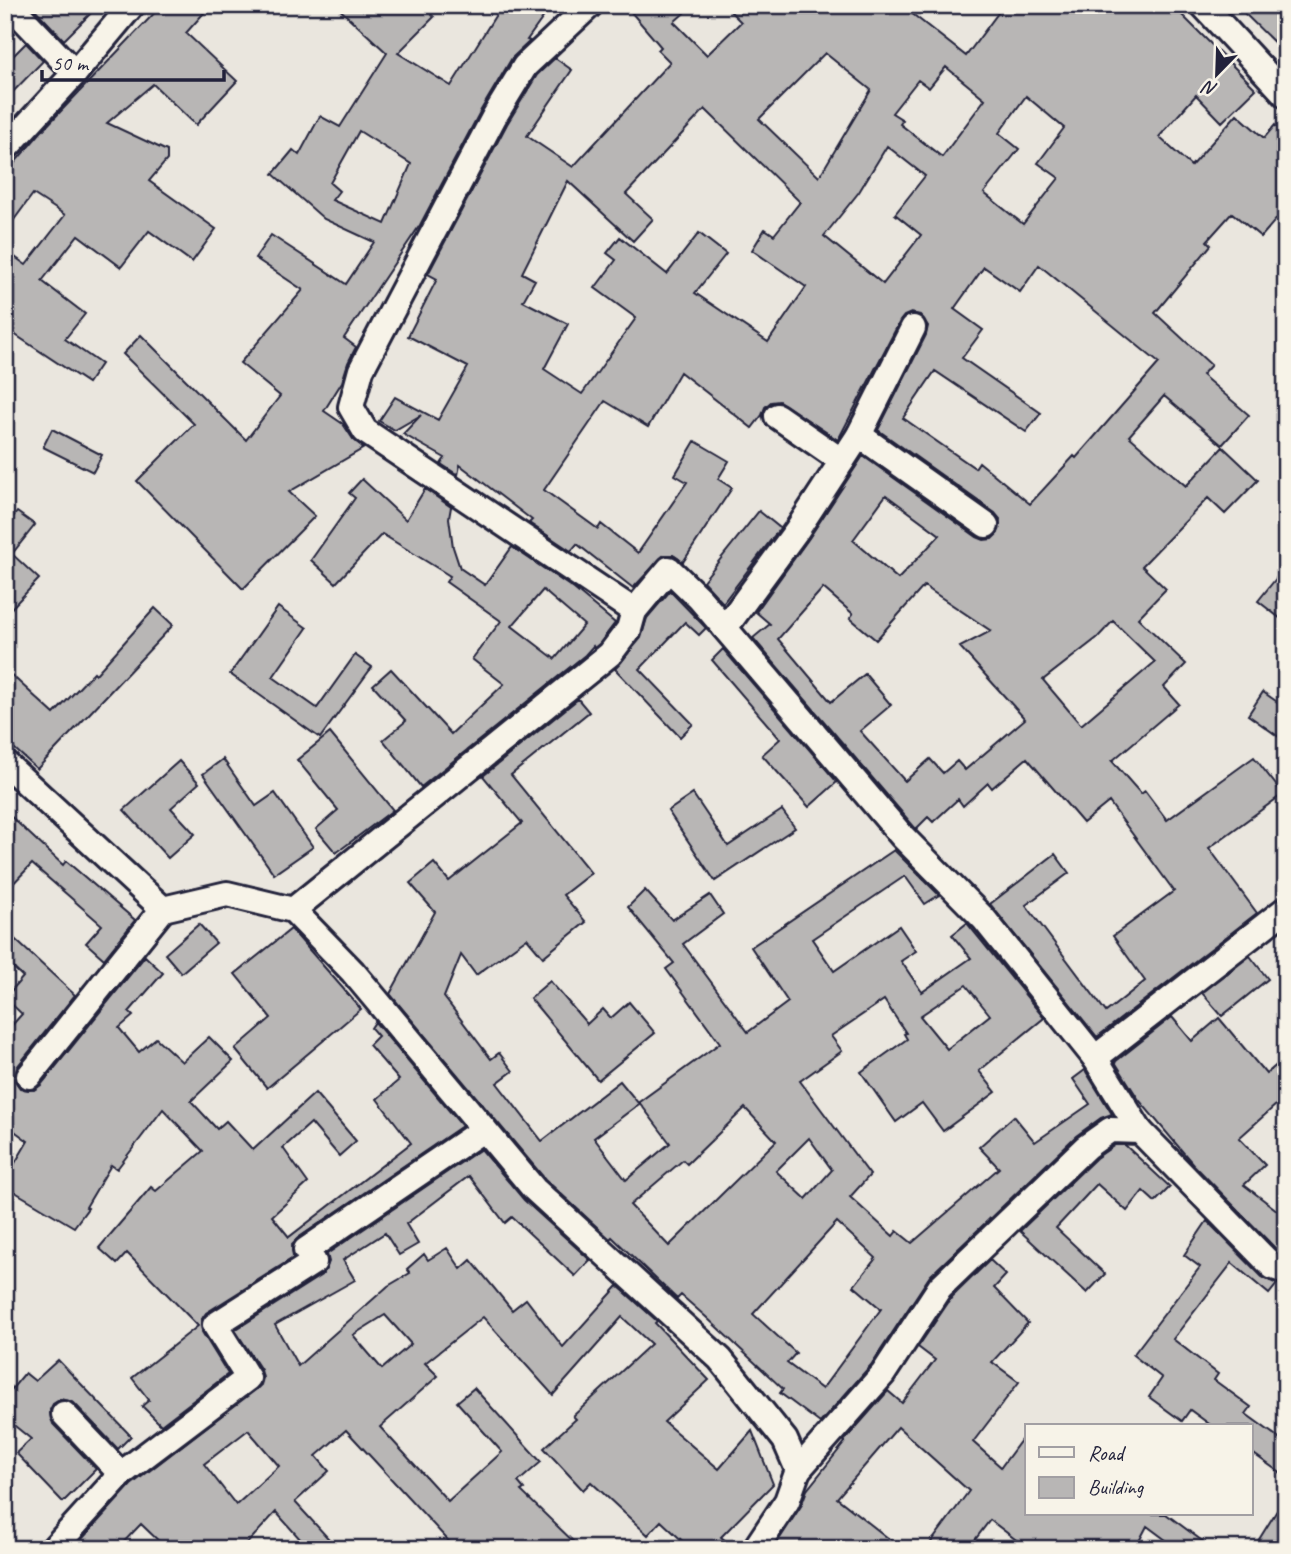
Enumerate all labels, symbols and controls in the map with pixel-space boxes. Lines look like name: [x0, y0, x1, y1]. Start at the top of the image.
scale bar: [42, 38, 224, 82]
north arrow: [1182, 38, 1252, 108]
text: 50 m: [52, 50, 90, 76]
text: N: [1198, 74, 1221, 102]
legend: [1025, 1424, 1252, 1516]
text: Road: [1088, 1440, 1127, 1466]
text: Building: [1088, 1474, 1145, 1500]

